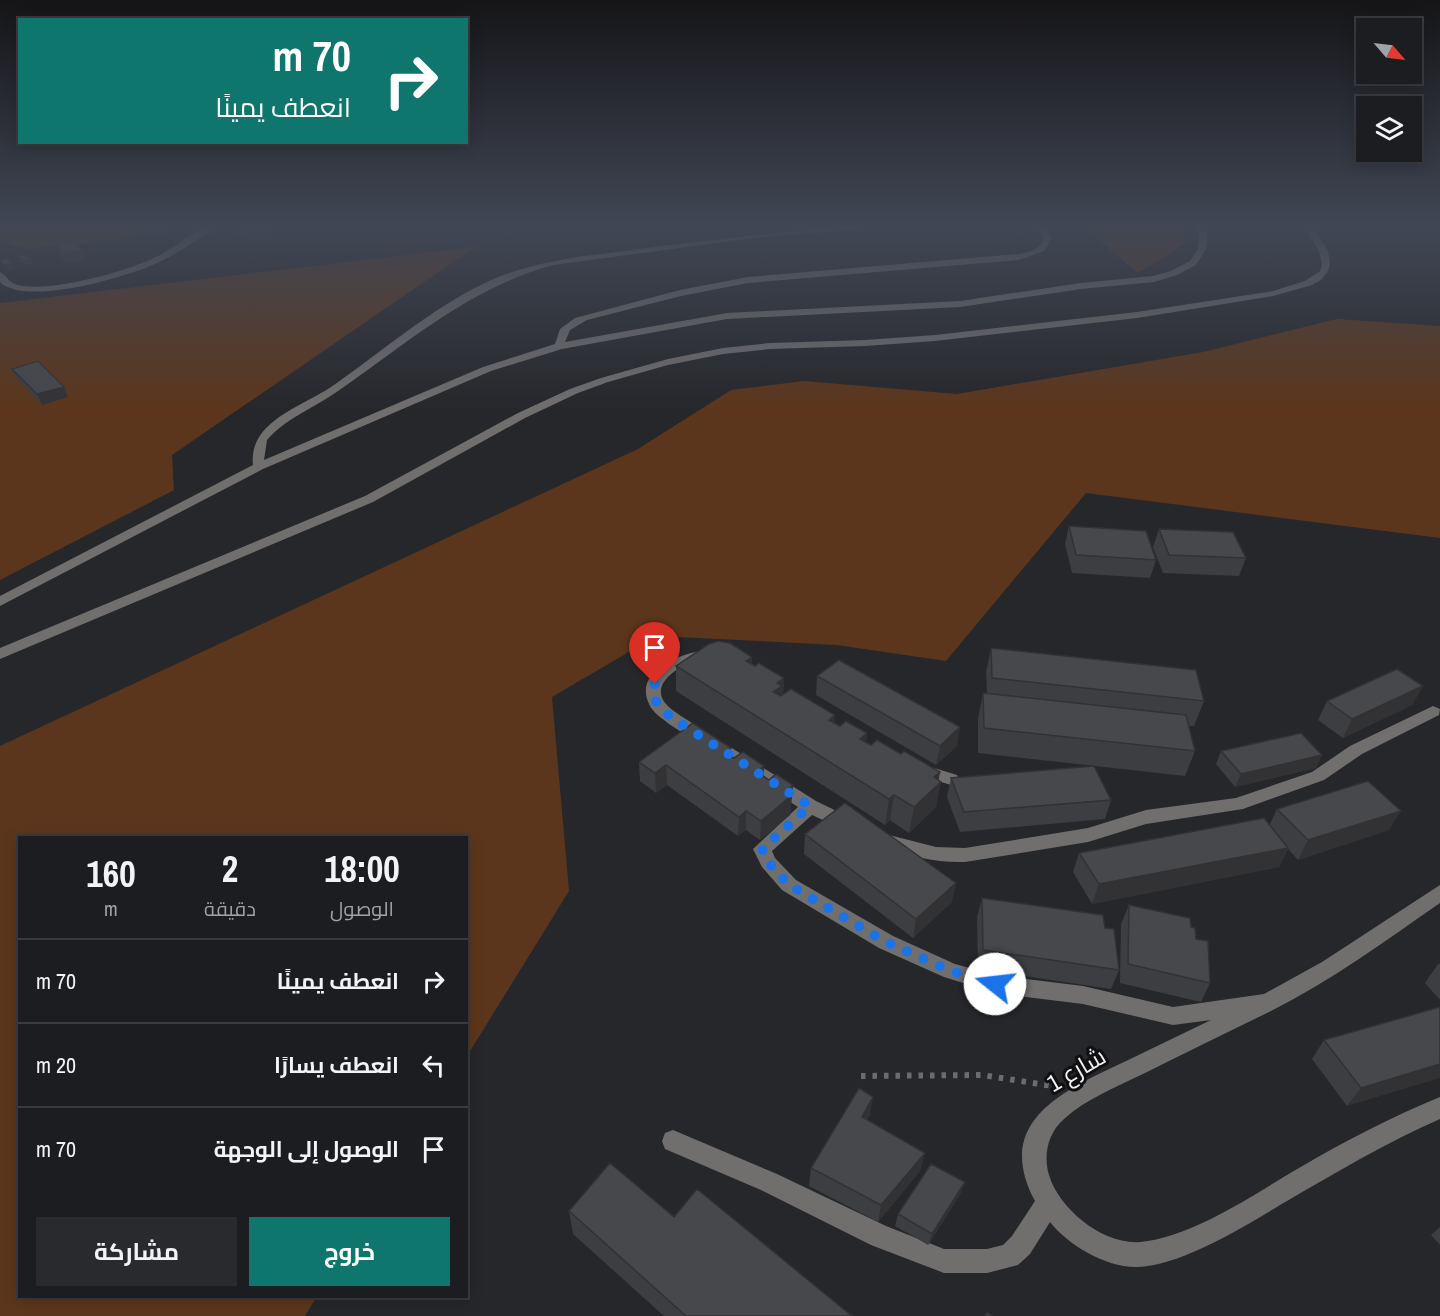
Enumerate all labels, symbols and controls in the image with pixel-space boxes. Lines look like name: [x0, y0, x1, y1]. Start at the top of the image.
north arrow: [1356, 18, 1422, 84]
map controls: [1356, 18, 1422, 162]
text: 70 m: [272, 28, 351, 84]
icon: right: [372, 42, 450, 120]
text: انعطف يمينًا: [215, 89, 351, 125]
button: layers: [1356, 96, 1422, 162]
pin: [629, 622, 680, 684]
icon: arrive: [638, 631, 671, 664]
text: 2: [222, 845, 238, 893]
text: 18:00: [324, 845, 400, 893]
text: 160: [86, 850, 136, 898]
text: m: [104, 895, 118, 922]
text: دقيقة: [204, 895, 256, 922]
text: الوصول: [330, 895, 394, 922]
position arrow: [963, 952, 1027, 1016]
icon: right: [417, 965, 450, 998]
text: 70 m: [36, 966, 76, 996]
text: انعطف يمينًا: [277, 966, 399, 996]
street label: شارع 1: [1041, 1039, 1112, 1099]
icon: left: [417, 1049, 450, 1082]
text: 20 m: [36, 1050, 76, 1080]
text: انعطف يسارًا: [274, 1050, 399, 1080]
icon: arrive: [417, 1133, 450, 1166]
text: 70 m: [36, 1134, 76, 1164]
text: الوصول إلى الوجهة: [214, 1134, 399, 1164]
button: مشاركة: [36, 1217, 237, 1286]
button: خروج: [249, 1217, 450, 1286]

